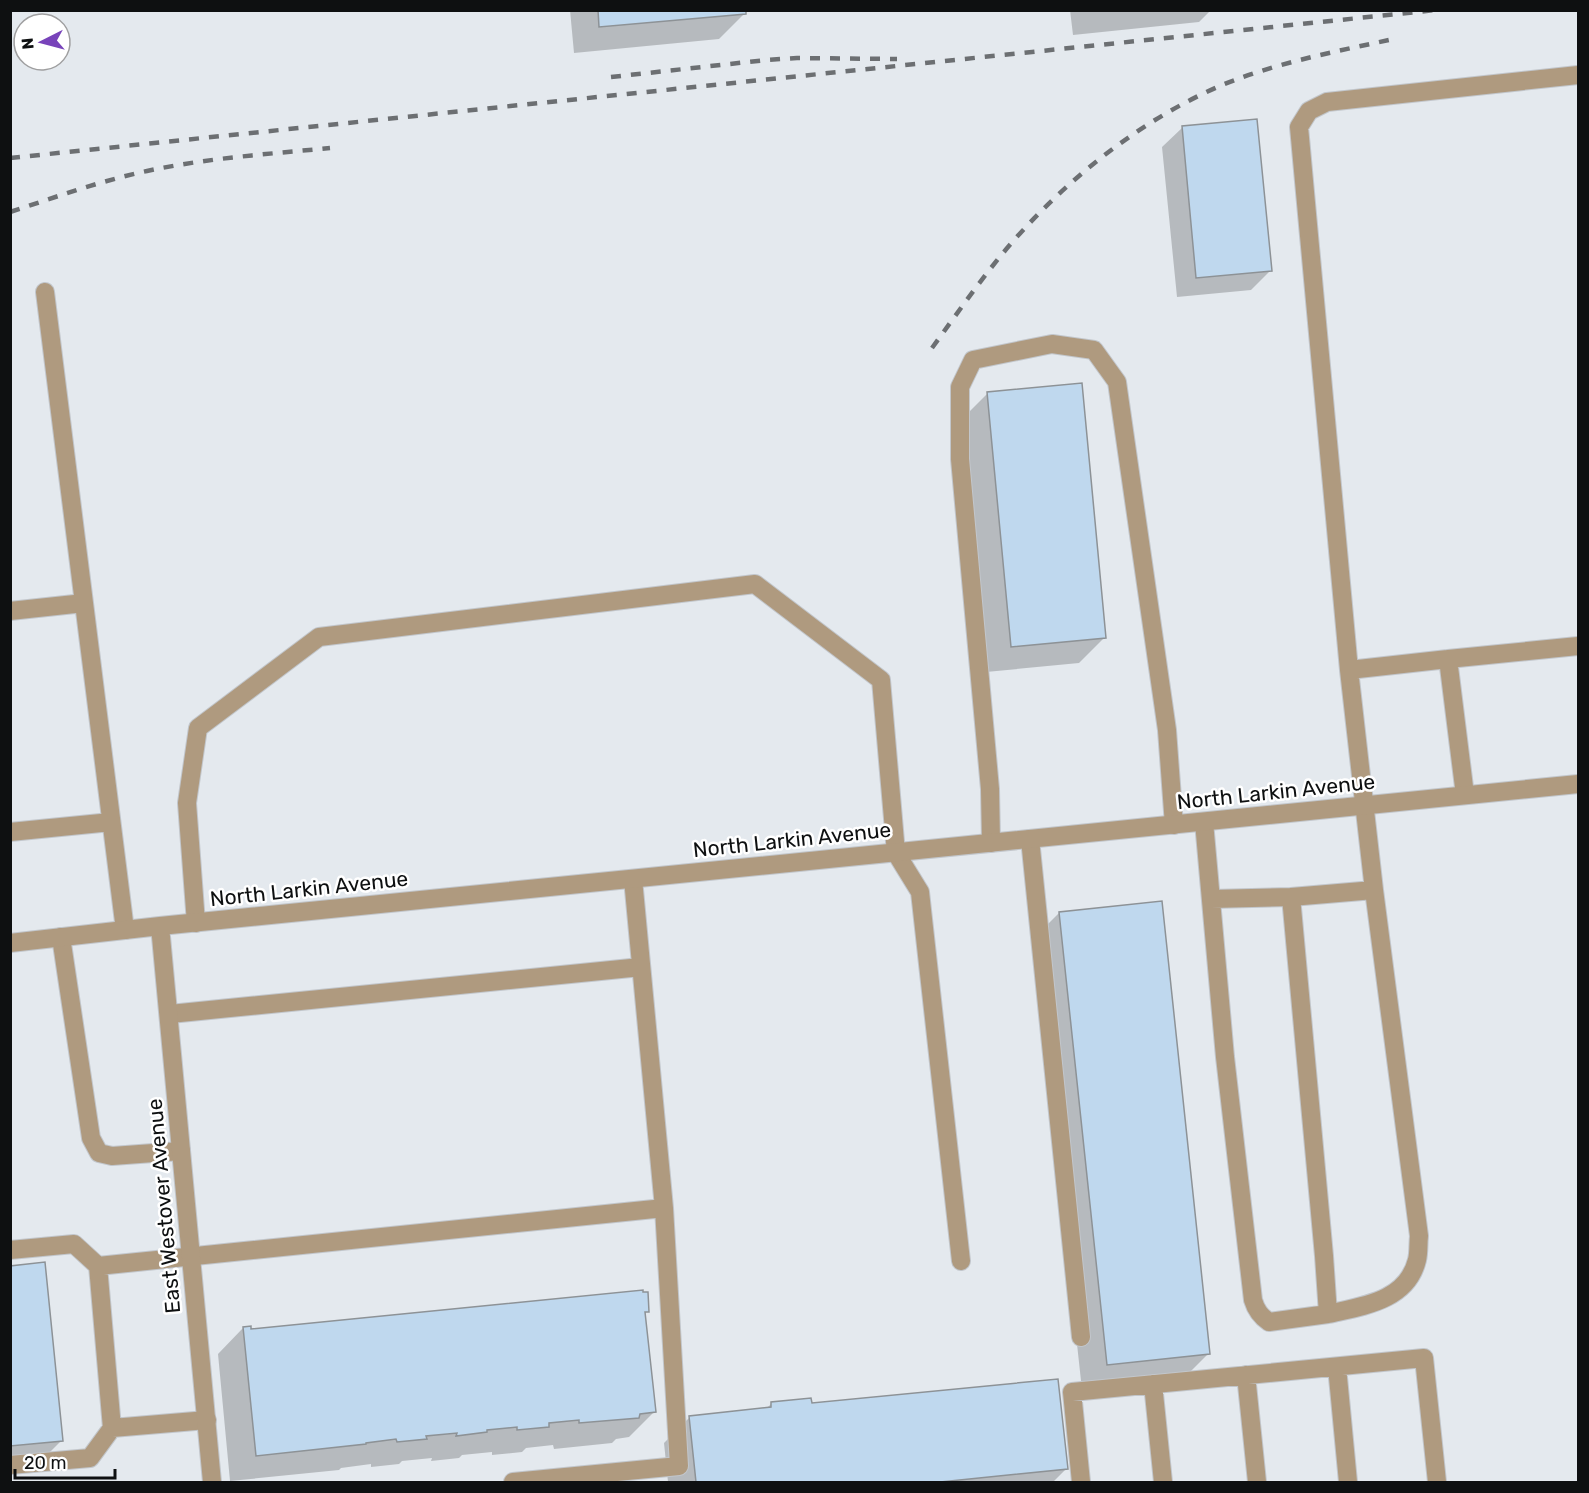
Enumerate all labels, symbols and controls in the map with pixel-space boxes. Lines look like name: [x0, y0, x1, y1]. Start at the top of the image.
north arrow: [12, 12, 72, 72]
text: N: [18, 37, 38, 50]
street label: North Larkin Avenue: [1176, 769, 1376, 814]
street label: North Larkin Avenue: [692, 817, 892, 862]
street label: North Larkin Avenue: [209, 866, 409, 911]
street label: East Westover Avenue: [142, 1098, 185, 1314]
scale bar: [15, 1442, 116, 1480]
text: 20 m: [24, 1452, 66, 1474]

